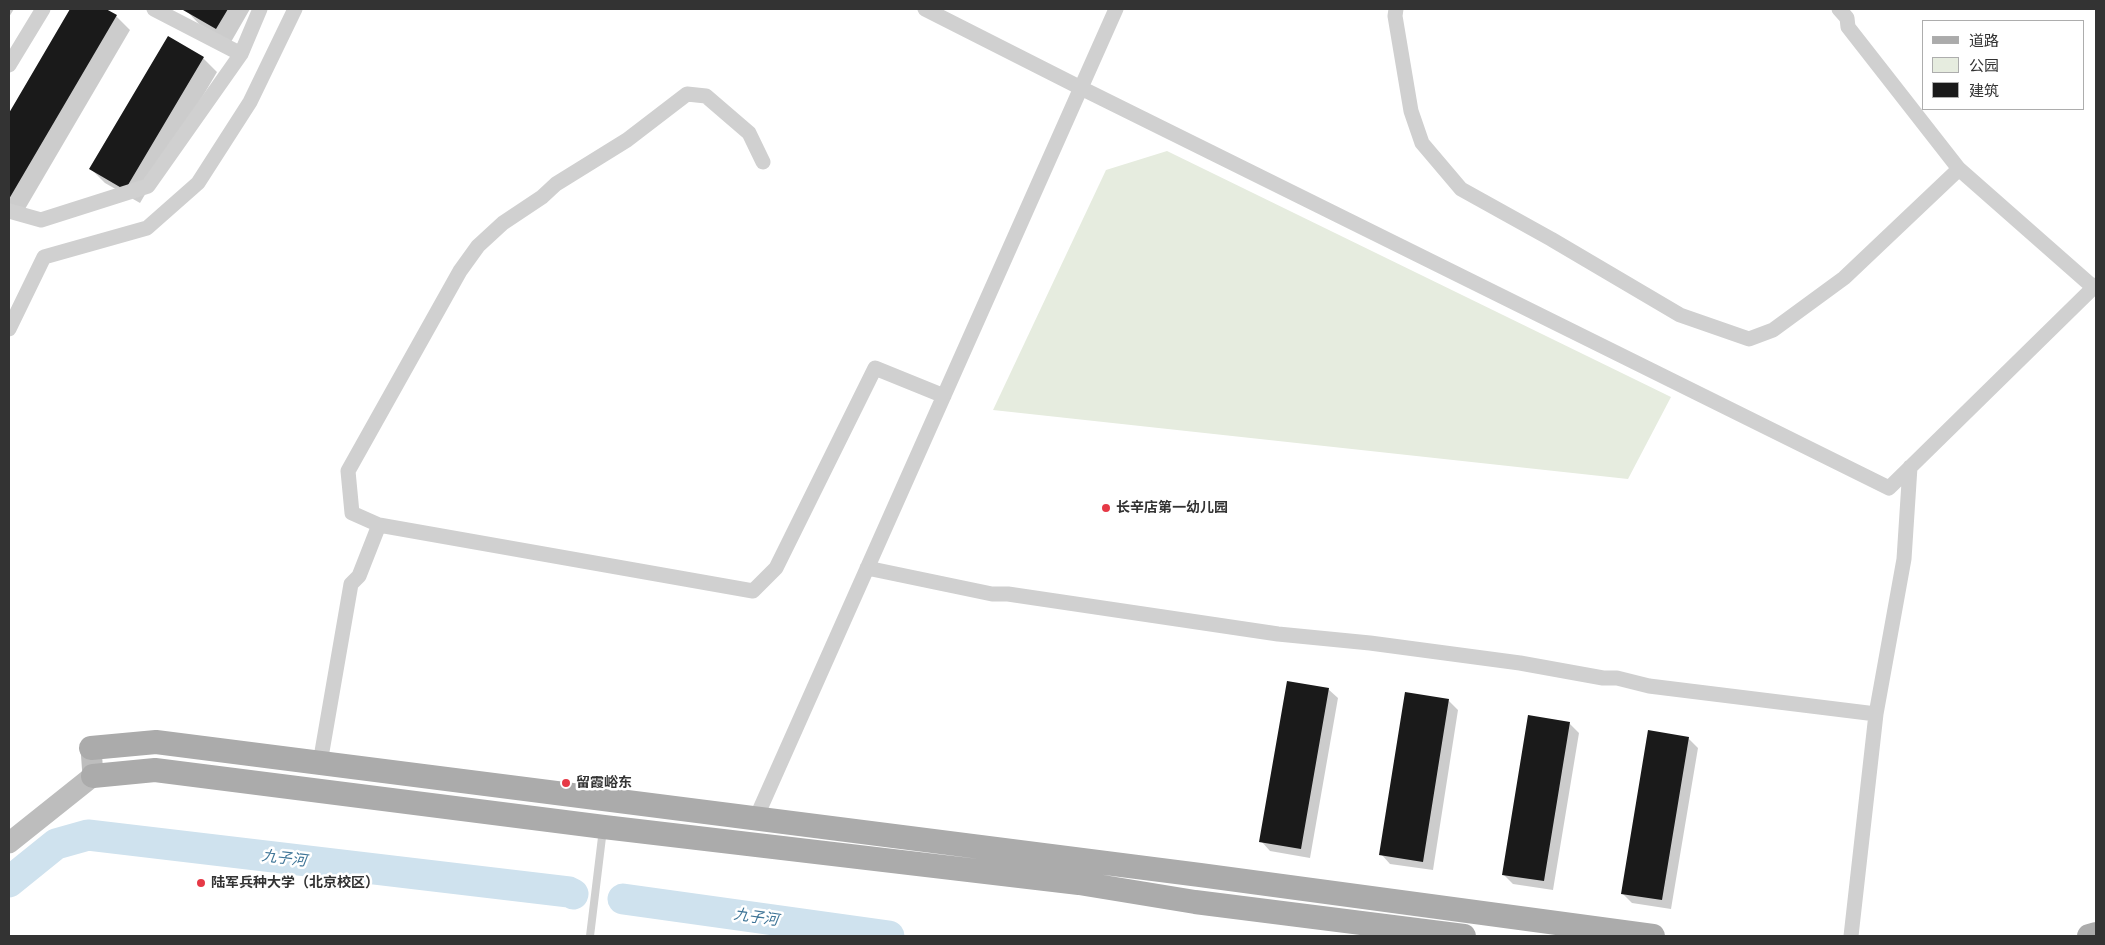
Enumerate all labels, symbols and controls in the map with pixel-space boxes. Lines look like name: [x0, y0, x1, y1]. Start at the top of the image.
legend: [1922, 20, 2085, 110]
text: 道路: [1969, 30, 1999, 51]
text: 公园: [1969, 55, 1999, 76]
text: 建筑: [1969, 80, 1999, 101]
place label: 长辛店第一幼儿园: [1116, 500, 1228, 516]
marker: 长辛店第一幼儿园: [1100, 502, 1112, 514]
place label: 留霞峪东: [576, 775, 632, 791]
marker: 留霞峪东: [560, 777, 572, 789]
water label: 九子河: [261, 847, 307, 871]
place label: 陆军兵种大学（北京校区）: [211, 875, 379, 891]
marker: 陆军兵种大学（北京校区）: [195, 877, 207, 889]
water label: 九子河: [732, 906, 780, 930]

